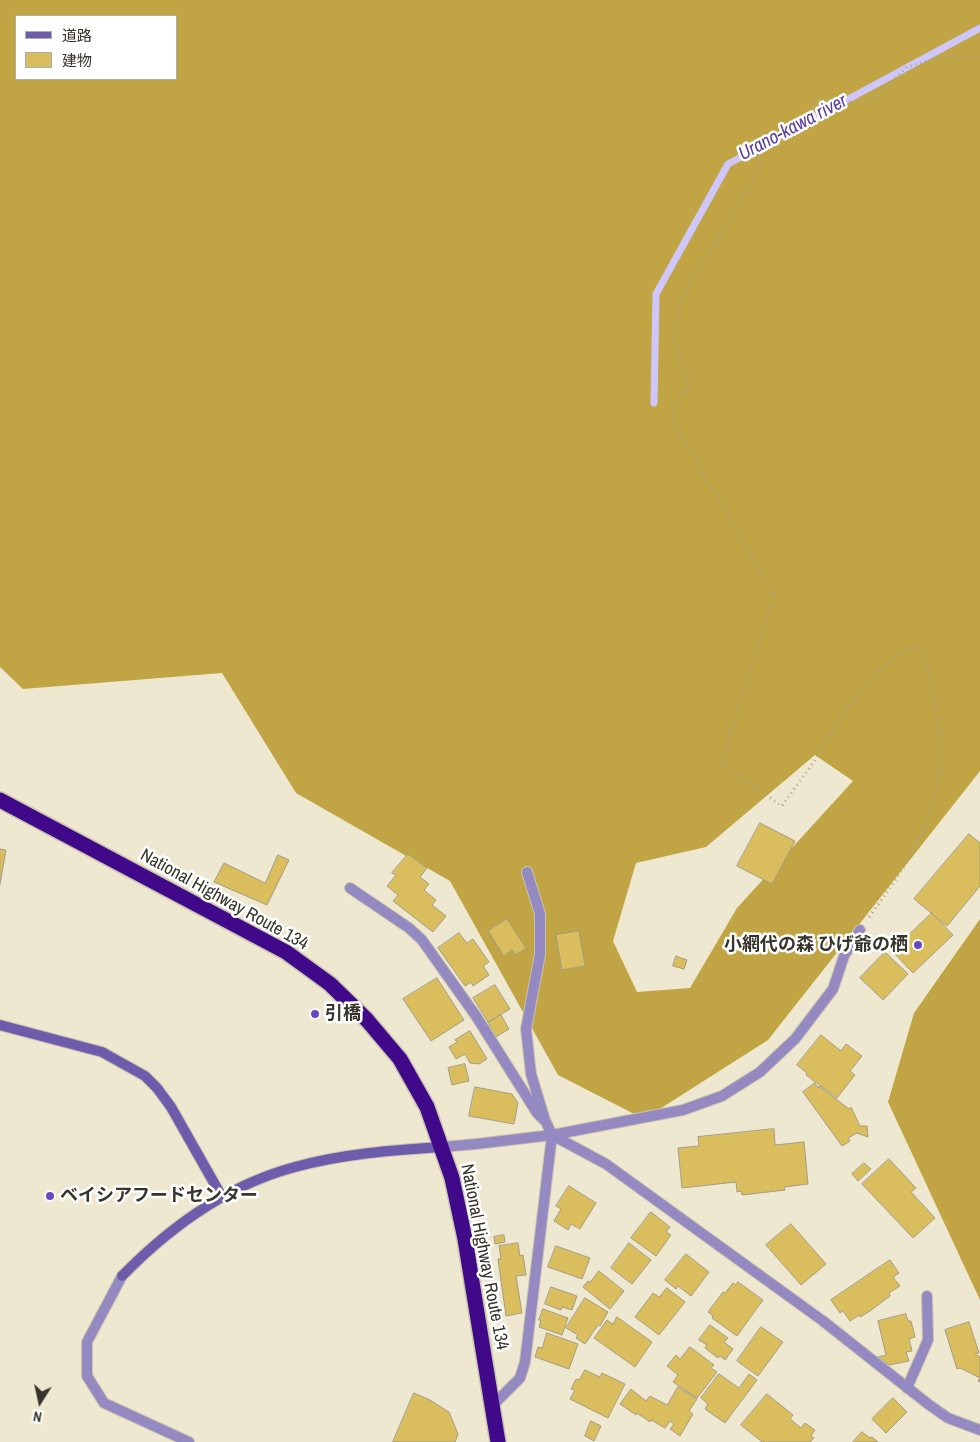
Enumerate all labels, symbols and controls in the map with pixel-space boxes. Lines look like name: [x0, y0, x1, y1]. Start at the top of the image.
legend: [15, 15, 178, 80]
text: 道路: [62, 25, 92, 46]
text: 建物: [62, 50, 92, 71]
water label: Urano-kawa river: [735, 90, 851, 166]
street label: National Highway Route 134: [136, 845, 312, 955]
place label: 小網代の森 ひげ爺の栖: [724, 934, 908, 956]
marker: 小網代の森 ひげ爺の栖: [912, 939, 924, 951]
place label: 引橋: [325, 1003, 361, 1025]
marker: 引橋: [309, 1008, 321, 1020]
street label: National Highway Route 134: [455, 1162, 513, 1352]
place label: ベイシアフードセンター: [60, 1185, 258, 1207]
marker: ベイシアフードセンター: [44, 1190, 56, 1202]
north arrow: [15, 1377, 65, 1427]
text: N: [32, 1407, 43, 1426]

